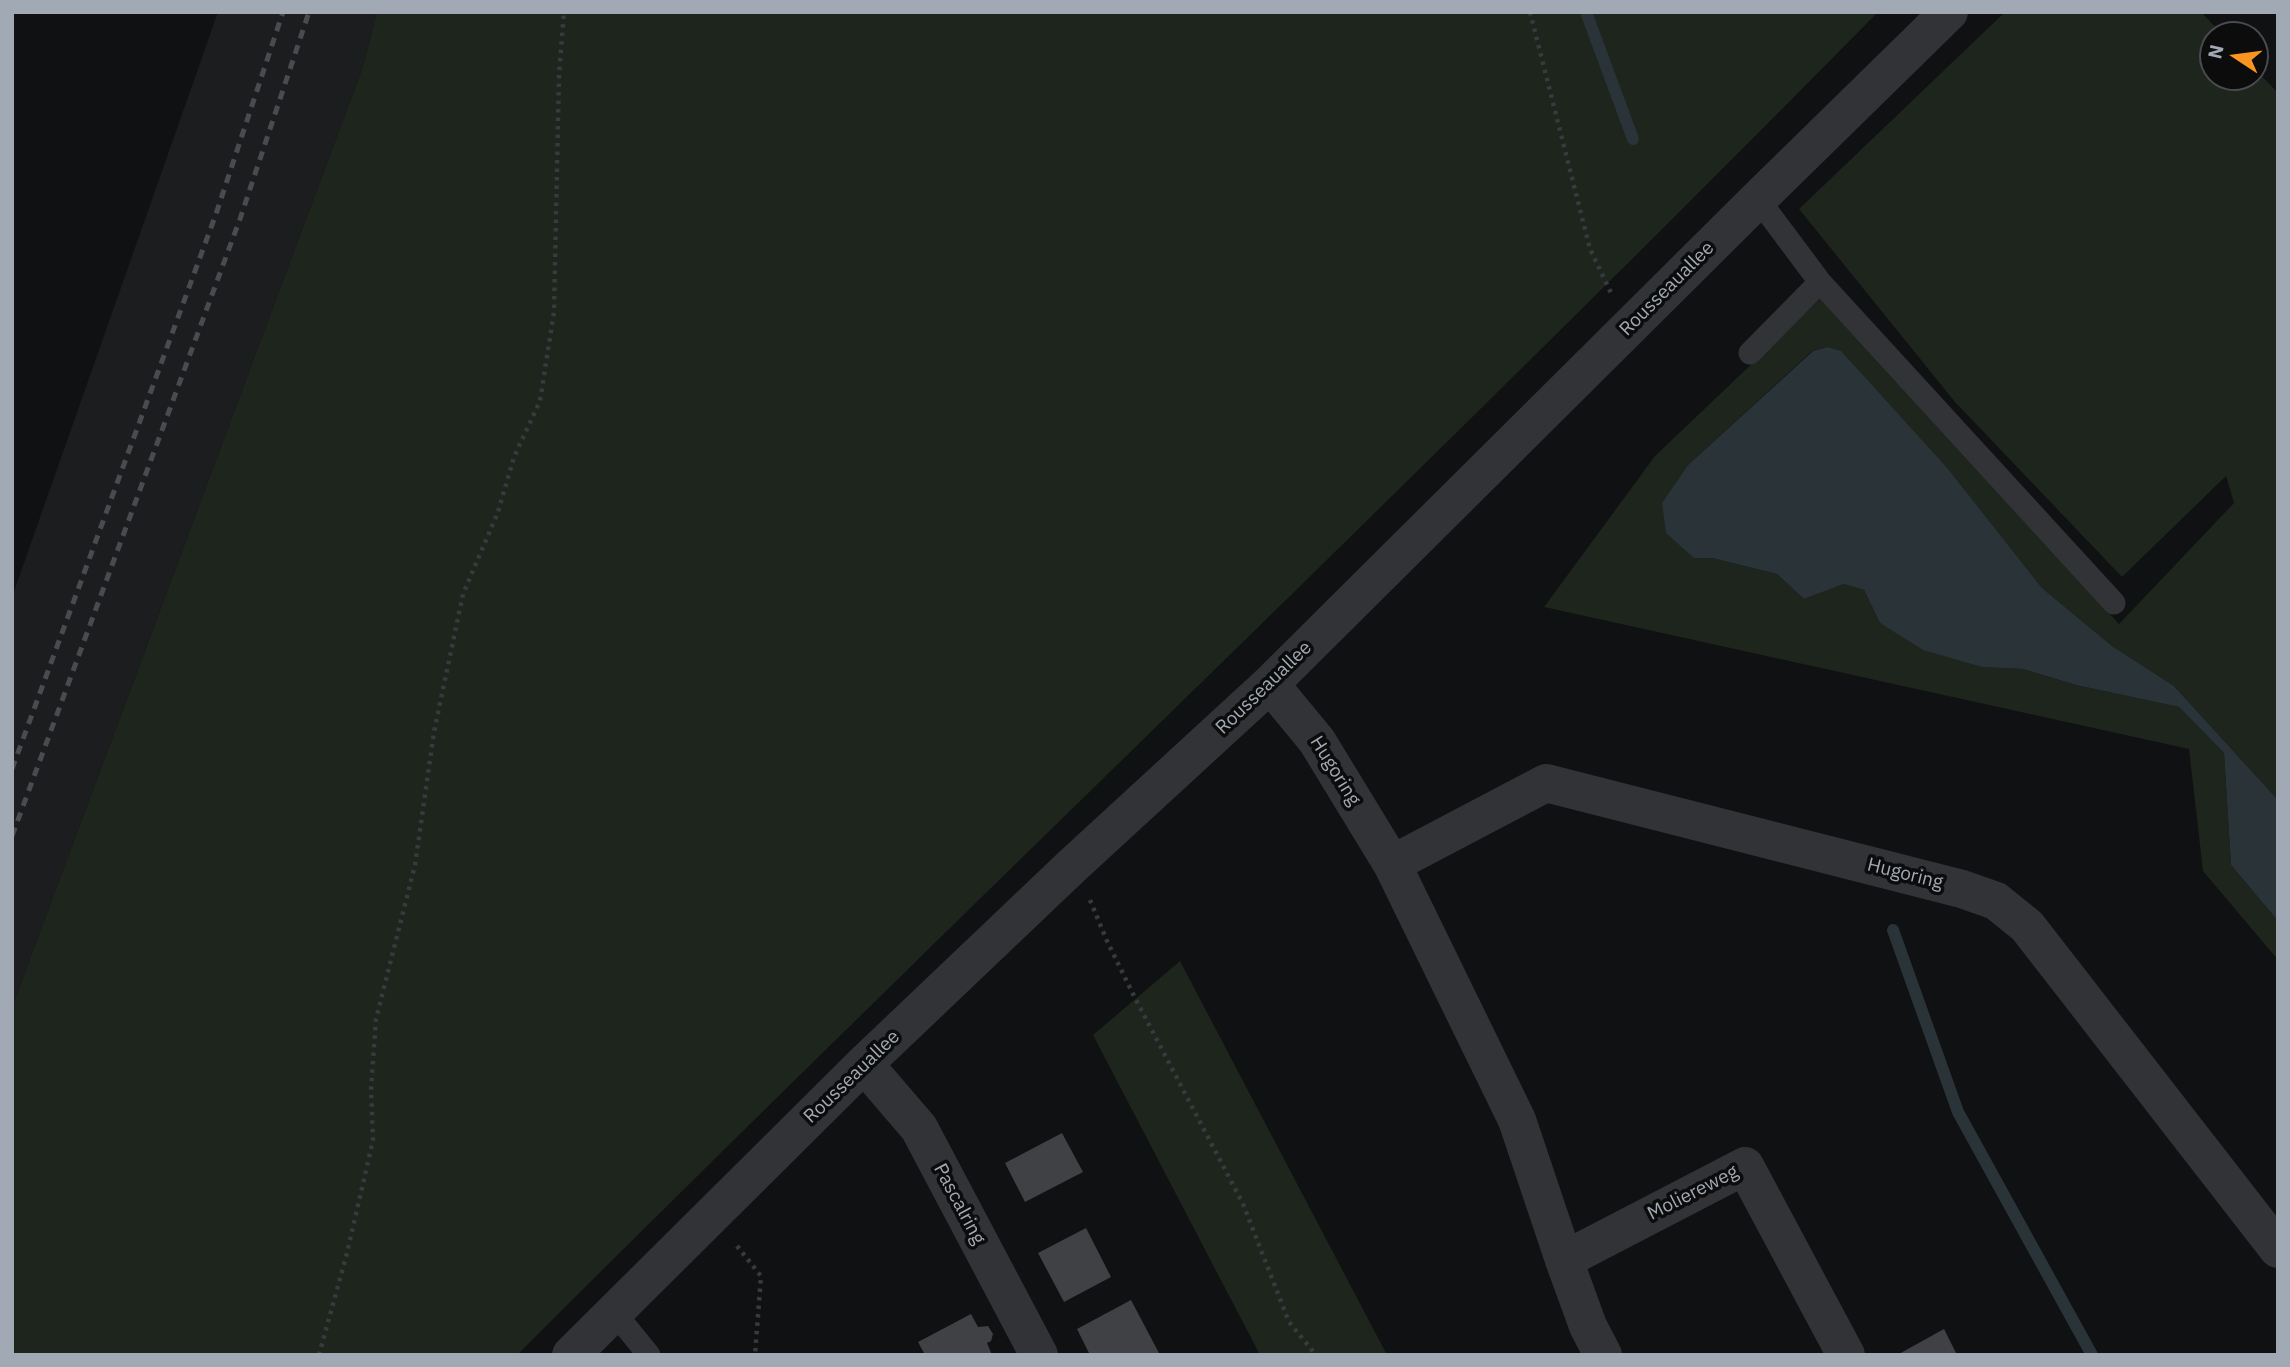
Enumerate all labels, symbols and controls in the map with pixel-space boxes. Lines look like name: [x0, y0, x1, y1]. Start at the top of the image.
north arrow: [2199, 21, 2269, 91]
text: N: [2202, 42, 2229, 61]
street label: Rousseauallee: [1615, 237, 1719, 341]
street label: Rousseauallee: [1211, 637, 1317, 739]
street label: Hugoring: [1305, 732, 1365, 810]
street label: Hugoring: [1865, 854, 1945, 894]
street label: Rousseauallee: [799, 1026, 905, 1128]
street label: Pascalring: [928, 1160, 990, 1248]
street label: Moliereweg: [1644, 1160, 1742, 1226]

